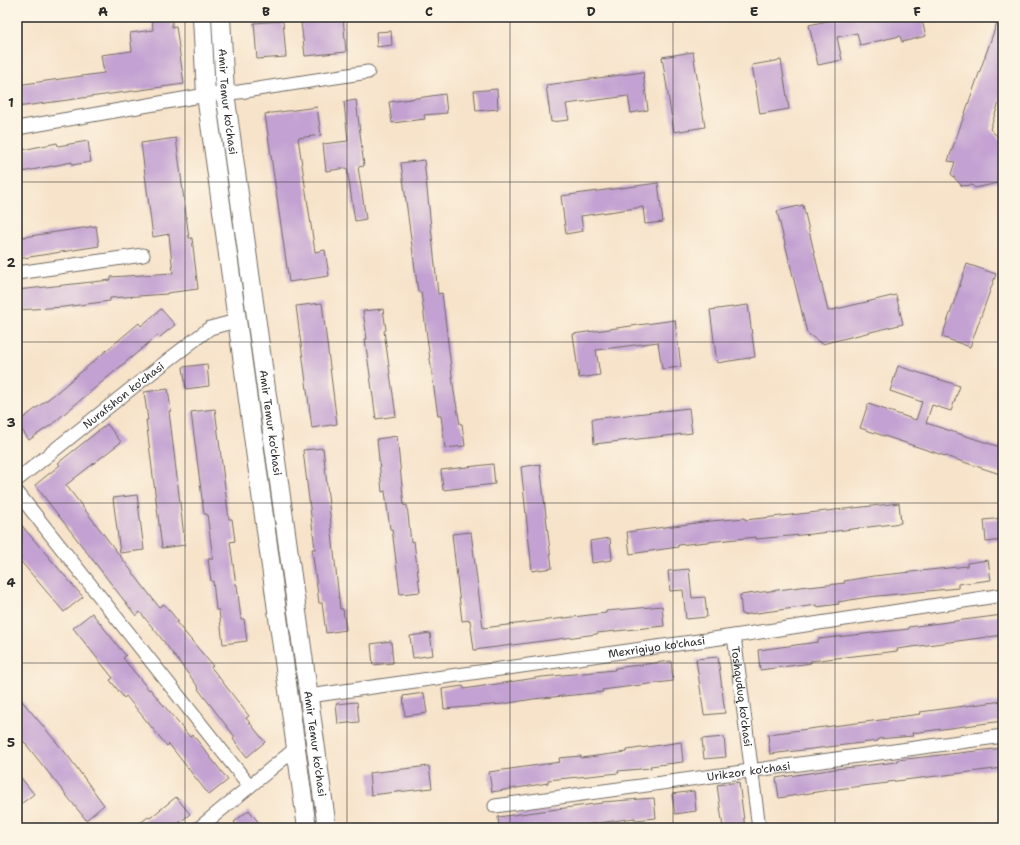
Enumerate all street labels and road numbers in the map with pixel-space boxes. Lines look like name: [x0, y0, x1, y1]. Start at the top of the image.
street label: Amir Temur ko'chasi: [215, 48, 241, 156]
street label: Nurafshon ko'chasi: [80, 359, 167, 432]
street label: Amir Temur ko'chasi: [256, 369, 286, 477]
street label: Mexrigiyo ko'chasi: [607, 633, 706, 661]
street label: Toshquduq ko'chasi: [728, 645, 756, 748]
street label: Amir Temur ko'chasi: [301, 690, 330, 797]
street label: Urikzor ko'chasi: [706, 758, 791, 784]

